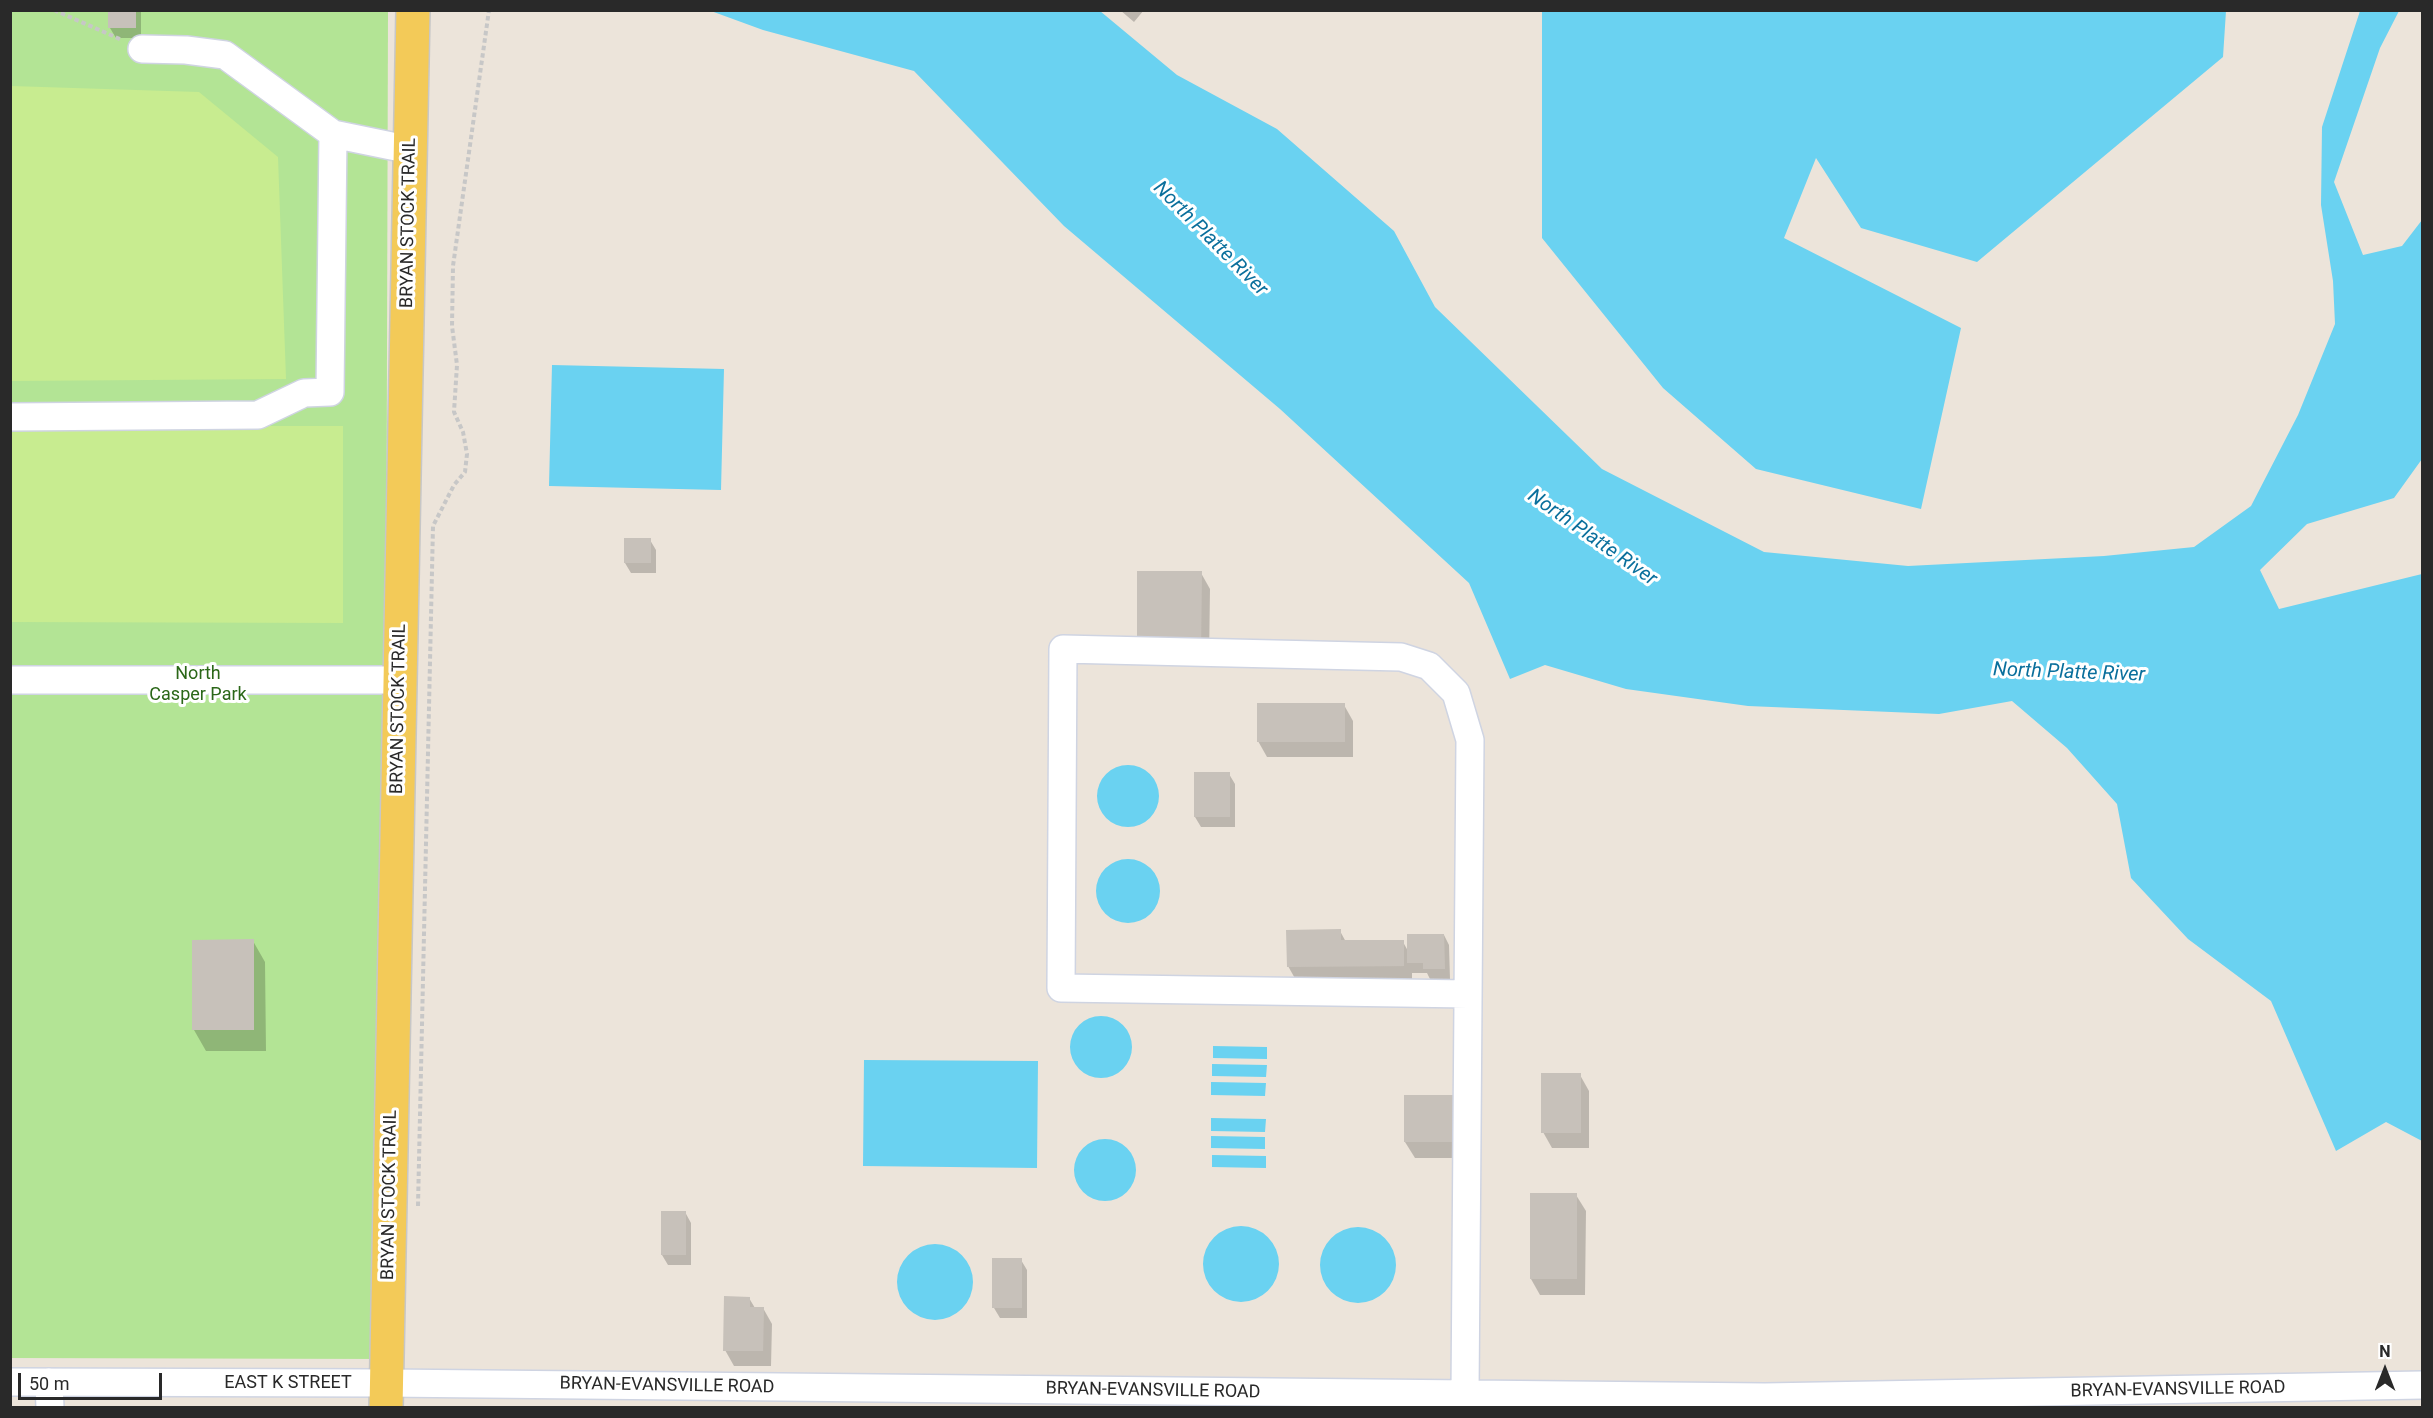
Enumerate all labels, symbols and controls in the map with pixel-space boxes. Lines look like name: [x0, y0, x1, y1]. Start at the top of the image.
street label: BRYAN STOCK TRAIL: [397, 138, 421, 308]
water label: North Platte River: [1148, 177, 1272, 301]
water label: North Platte River: [1523, 485, 1661, 591]
street label: BRYAN STOCK TRAIL: [387, 624, 411, 794]
water label: North Platte River: [1993, 658, 2145, 688]
park label: North Casper Park: [149, 663, 247, 706]
street label: BRYAN STOCK TRAIL: [378, 1110, 402, 1280]
north arrow: [2355, 1340, 2415, 1400]
text: N: [2379, 1342, 2391, 1361]
scale bar: [21, 1361, 165, 1399]
street label: EAST K STREET: [224, 1372, 352, 1394]
text: 50 m: [29, 1373, 69, 1394]
street label: BRYAN-EVANSVILLE ROAD: [559, 1373, 775, 1399]
street label: BRYAN-EVANSVILLE ROAD: [2070, 1377, 2286, 1403]
street label: BRYAN-EVANSVILLE ROAD: [1045, 1378, 1261, 1404]

